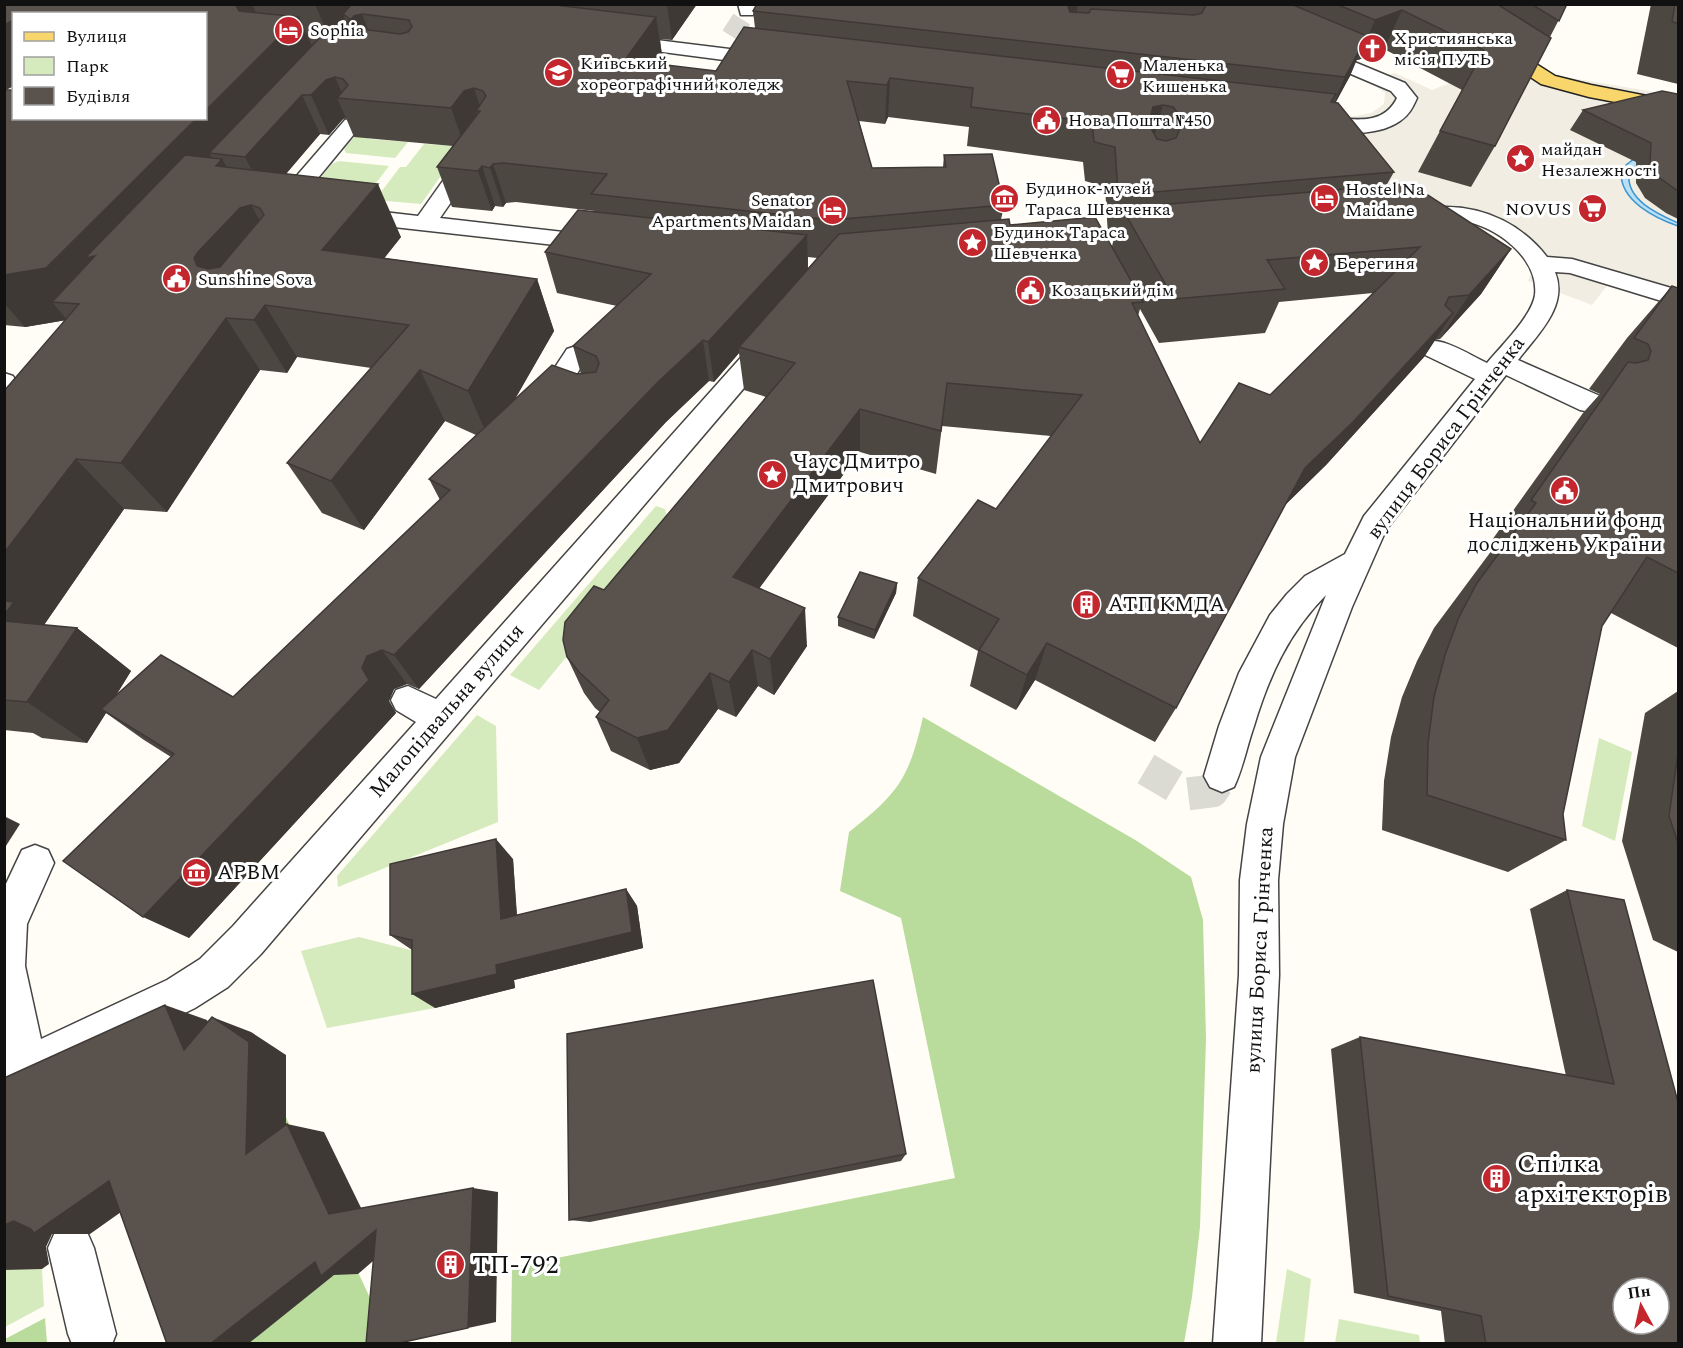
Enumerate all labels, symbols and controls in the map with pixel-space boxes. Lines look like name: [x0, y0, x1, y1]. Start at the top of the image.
legend: [12, 12, 207, 120]
hotel icon: Sophia: [273, 14, 305, 46]
place label: Sophia: [310, 17, 365, 44]
text: Вулиця: [66, 23, 127, 50]
place label: Християнська місія ПУТЬ: [1394, 25, 1513, 73]
church icon: Християнська місія ПУТЬ: [1357, 32, 1389, 64]
place label: Київський хореографічний коледж: [580, 50, 780, 98]
place label: Маленька Кишенька: [1142, 52, 1227, 100]
text: Парк: [66, 53, 109, 80]
school or university icon: Київський хореографічний коледж: [543, 57, 575, 89]
supermarket icon: Маленька Кишенька: [1105, 59, 1137, 91]
text: Будівля: [66, 83, 130, 110]
public building icon: Нова Пошта №450: [1031, 104, 1063, 136]
place label: Нова Пошта №450: [1068, 107, 1212, 134]
place label: майдан Незалежності: [1541, 136, 1657, 184]
place icon: майдан Незалежності: [1504, 143, 1536, 175]
place label: Будинок-музей Тараса Шевченка: [1025, 175, 1171, 223]
place label: Hostel Na Maidane: [1345, 176, 1425, 224]
museum icon: Будинок-музей Тараса Шевченка: [988, 182, 1020, 214]
hotel icon: Hostel Na Maidane: [1308, 183, 1340, 215]
place label: Senator Apartments Maidan: [651, 187, 812, 235]
supermarket icon: NOVUS: [1576, 193, 1608, 225]
hotel icon: Senator Apartments Maidan: [817, 194, 849, 226]
place label: NOVUS: [1505, 196, 1571, 223]
place label: Будинок Тараса Шевченка: [993, 219, 1126, 267]
place icon: Будинок Тараса Шевченка: [956, 226, 988, 258]
place icon: Берегиня: [1299, 247, 1331, 279]
place label: Берегиня: [1336, 250, 1415, 277]
public building icon: Sunshine Sova: [161, 263, 193, 295]
place label: Sunshine Sova: [198, 266, 313, 293]
public building icon: Козацький дім: [1014, 274, 1046, 306]
place label: Козацький дім: [1051, 277, 1174, 304]
street label: вулиця Бориса Грінченка: [1359, 329, 1534, 546]
place label: Чаус Дмитро Дмитрович: [793, 446, 920, 502]
place icon: Чаус Дмитро Дмитрович: [756, 458, 788, 490]
public building icon: Національний фонд досліджень України: [1549, 474, 1581, 506]
place label: Національний фонд досліджень України: [1467, 505, 1663, 561]
building icon: АТП КМДА: [1071, 589, 1103, 621]
place label: АТП КМДА: [1108, 589, 1225, 621]
street label: Малопідвальна вулиця: [362, 617, 532, 805]
street label: вулиця Бориса Грінченка: [1238, 825, 1282, 1074]
museum icon: АРВМ: [180, 857, 212, 889]
place label: АРВМ: [217, 857, 280, 889]
place label: Спілка архітекторів: [1517, 1144, 1668, 1214]
building icon: Спілка архітекторів: [1480, 1163, 1512, 1195]
place label: ТП-792: [472, 1245, 559, 1285]
building icon: ТП-792: [435, 1249, 467, 1281]
north arrow: [1611, 1276, 1671, 1336]
text: Пн: [1626, 1279, 1652, 1306]

